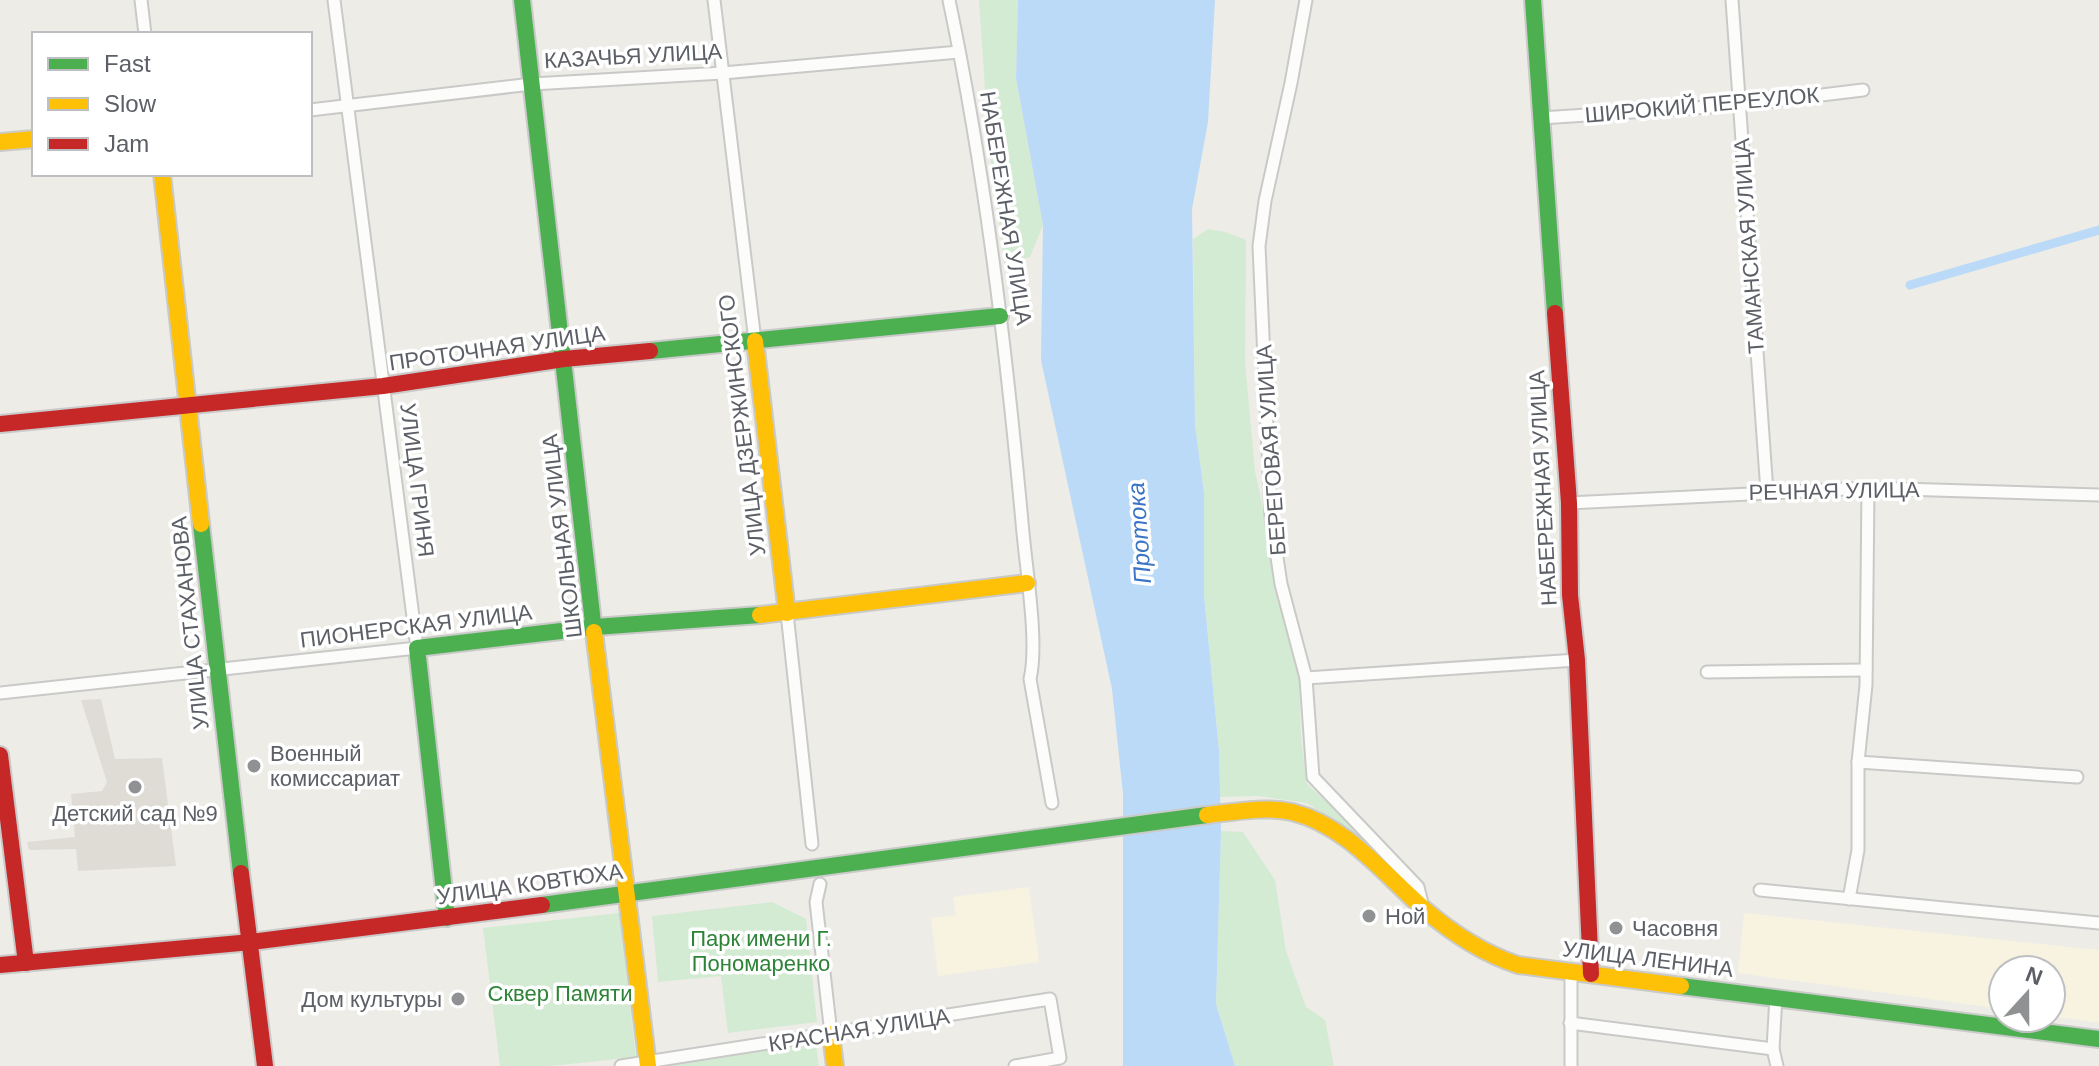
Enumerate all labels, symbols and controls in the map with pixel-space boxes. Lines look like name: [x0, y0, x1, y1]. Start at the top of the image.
legend: [32, 32, 312, 176]
street label: КАЗАЧЬЯ УЛИЦА: [543, 39, 723, 73]
text: Fast: [104, 50, 151, 77]
street label: ШИРОКИЙ ПЕРЕУЛОК: [1584, 82, 1820, 128]
street label: НАБЕРЕЖНАЯ УЛИЦА: [975, 89, 1037, 327]
text: Slow: [104, 90, 157, 117]
text: Jam: [104, 130, 149, 157]
street label: ТАМАНСКАЯ УЛИЦА: [1729, 137, 1769, 355]
street label: УЛИЦА ДЗЕРЖИНСКОГО: [714, 293, 770, 557]
street label: ПРОТОЧНАЯ УЛИЦА: [387, 320, 607, 376]
street label: БЕРЕГОВАЯ УЛИЦА: [1251, 343, 1291, 556]
street label: НАБЕРЕЖНАЯ УЛИЦА: [1524, 369, 1562, 607]
street label: УЛИЦА ГРИНЯ: [395, 402, 439, 558]
street label: ШКОЛЬНАЯ УЛИЦА: [537, 432, 587, 639]
street label: РЕЧНАЯ УЛИЦА: [1748, 477, 1920, 505]
water label: Протока: [1122, 481, 1156, 585]
street label: УЛИЦА СТАХАНОВА: [166, 515, 214, 731]
street label: ПИОНЕРСКАЯ УЛИЦА: [299, 599, 534, 653]
place label: Военный комиссариат: [270, 741, 400, 791]
marker: Военный комиссариат: [245, 757, 263, 775]
marker: Детский сад №9: [126, 778, 144, 796]
place label: Детский сад №9: [52, 801, 218, 826]
street label: УЛИЦА КОВТЮХА: [435, 859, 625, 909]
place label: Ной: [1385, 904, 1425, 929]
marker: Ной: [1360, 907, 1378, 925]
place label: Часовня: [1632, 916, 1718, 941]
marker: Часовня: [1607, 919, 1625, 937]
park label: Парк имени Г. Пономаренко: [690, 926, 832, 976]
street label: УЛИЦА ЛЕНИНА: [1561, 936, 1735, 982]
north arrow: [1987, 954, 2067, 1034]
text: N: [2022, 961, 2046, 990]
park label: Сквер Памяти: [488, 981, 633, 1006]
place label: Дом культуры: [301, 987, 442, 1012]
marker: Дом культуры: [449, 990, 467, 1008]
street label: КРАСНАЯ УЛИЦА: [767, 1003, 952, 1057]

